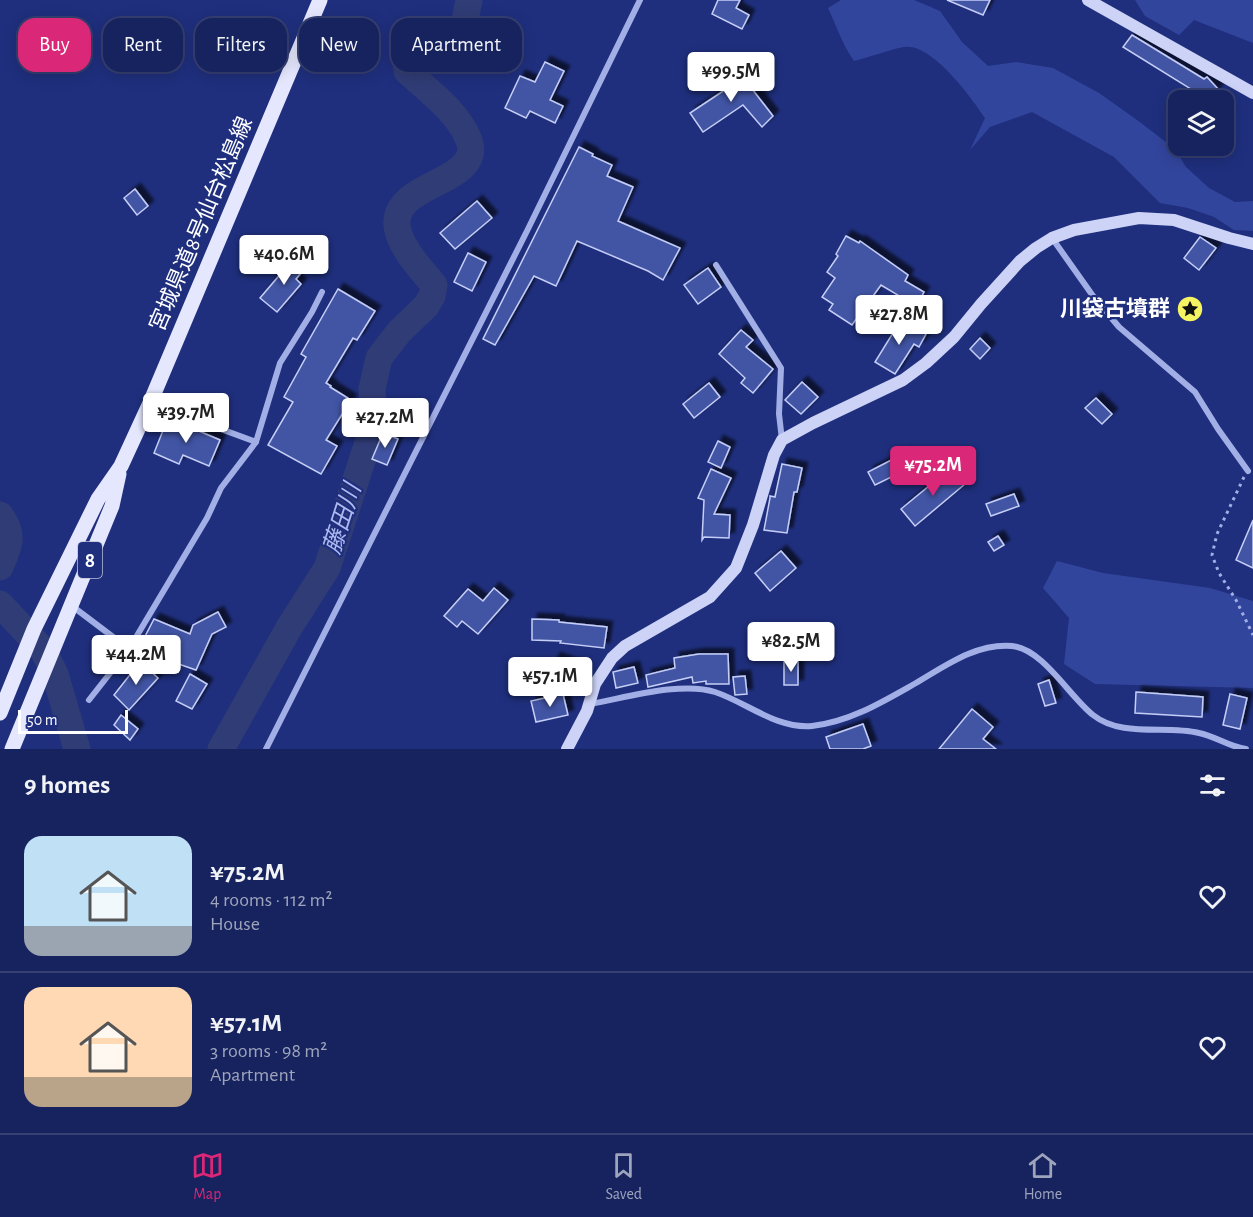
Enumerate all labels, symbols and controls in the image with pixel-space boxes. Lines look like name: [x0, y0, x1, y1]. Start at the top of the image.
chip: Buy: [18, 18, 91, 72]
chip: Rent: [103, 18, 183, 72]
chip: Filters: [195, 18, 287, 72]
chip: New: [299, 18, 379, 72]
chip: Apartment: [391, 18, 522, 72]
pin: ¥99.5M: [682, 52, 780, 103]
text: ¥99.5M: [702, 61, 761, 81]
map controls: [1168, 90, 1234, 156]
button: layers: [1168, 90, 1234, 156]
street label: 宮城県道8号仙台松島線: [145, 113, 256, 334]
pin: ¥40.6M: [235, 235, 333, 286]
text: ¥40.6M: [253, 244, 315, 264]
place icon: 川袋古墳群: [1175, 294, 1205, 324]
pin: ¥27.8M: [850, 295, 948, 346]
place label: 川袋古墳群: [1060, 297, 1170, 320]
text: ¥27.8M: [870, 304, 928, 324]
pin: ¥39.7M: [137, 393, 235, 444]
pin: ¥27.2M: [336, 398, 434, 449]
text: ¥39.7M: [157, 402, 215, 422]
text: ¥27.2M: [356, 407, 414, 427]
pin: ¥75.2M: [884, 446, 982, 497]
text: ¥75.2M: [904, 455, 962, 475]
water label: 藤田川: [319, 478, 366, 557]
road number: 8: [78, 542, 102, 578]
pin: ¥82.5M: [742, 622, 840, 673]
text: ¥82.5M: [762, 631, 820, 651]
pin: ¥44.2M: [87, 635, 185, 686]
text: ¥44.2M: [106, 644, 166, 664]
pin: ¥57.1M: [501, 657, 599, 708]
text: ¥57.1M: [522, 666, 578, 686]
scale bar: [18, 707, 128, 734]
text: 50 m: [27, 712, 58, 728]
icon: filters: [1196, 769, 1229, 802]
text: 9 homes: [24, 772, 110, 798]
text: ¥75.2M: [210, 859, 285, 885]
icon: home: [72, 860, 144, 932]
icon: heart: [1196, 880, 1229, 913]
text: 4 rooms · 112 m²: [210, 890, 333, 910]
text: House: [210, 914, 260, 934]
text: ¥57.1M: [210, 1010, 282, 1036]
icon: home: [72, 1011, 144, 1083]
icon: heart: [1196, 1031, 1229, 1064]
text: 3 rooms · 98 m²: [210, 1041, 327, 1061]
text: Apartment: [210, 1065, 295, 1085]
tab: Map: [191, 1149, 224, 1204]
tab: Saved: [605, 1149, 642, 1204]
tab: Home: [1024, 1149, 1062, 1204]

